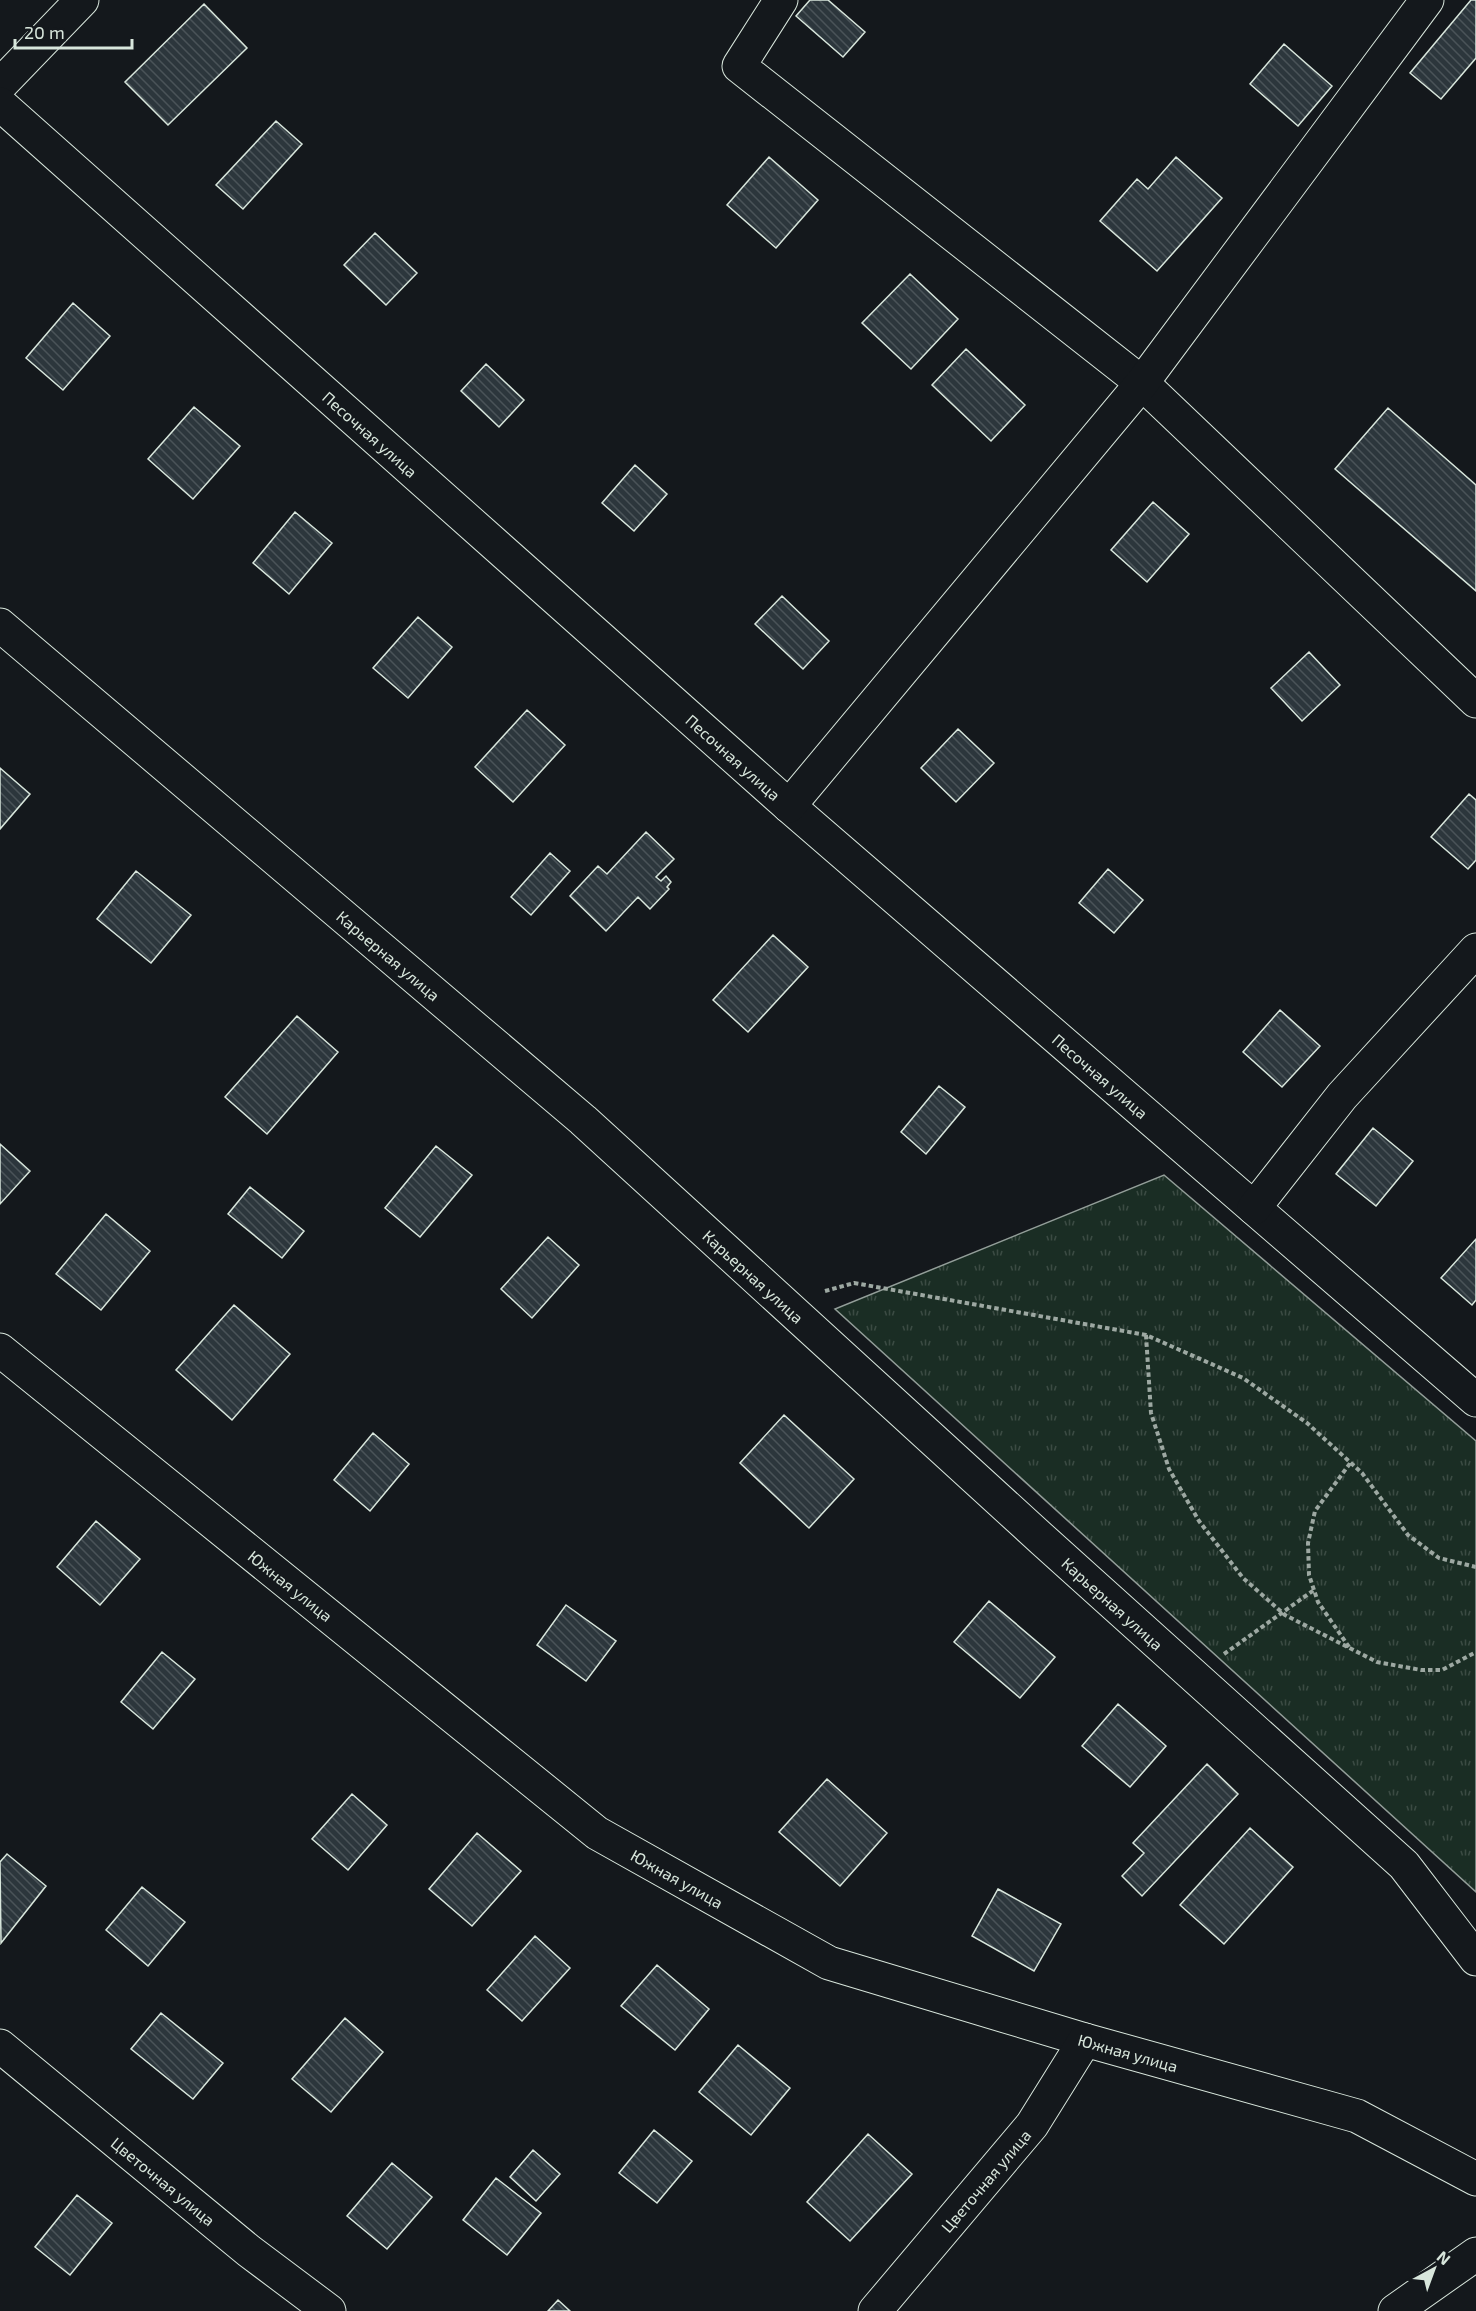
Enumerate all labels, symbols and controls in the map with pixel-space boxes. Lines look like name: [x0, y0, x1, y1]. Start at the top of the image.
scale bar: [15, 12, 132, 50]
text: 20 m: [24, 21, 65, 43]
street label: Песочная улица: [319, 387, 422, 481]
street label: Песочная улица: [683, 710, 785, 804]
street label: Карьерная улица: [333, 906, 444, 1004]
street label: Песочная улица: [1049, 1029, 1152, 1122]
street label: Карьерная улица: [700, 1225, 808, 1326]
street label: Южная улица: [245, 1546, 337, 1625]
street label: Карьерная улица: [1059, 1553, 1167, 1653]
street label: Южная улица: [628, 1845, 727, 1911]
street label: Южная улица: [1076, 2029, 1180, 2075]
street label: Цветочная улица: [937, 2125, 1034, 2236]
street label: Цветочная улица: [108, 2132, 219, 2229]
north arrow: [1404, 2239, 1464, 2299]
text: N: [1434, 2246, 1455, 2268]

